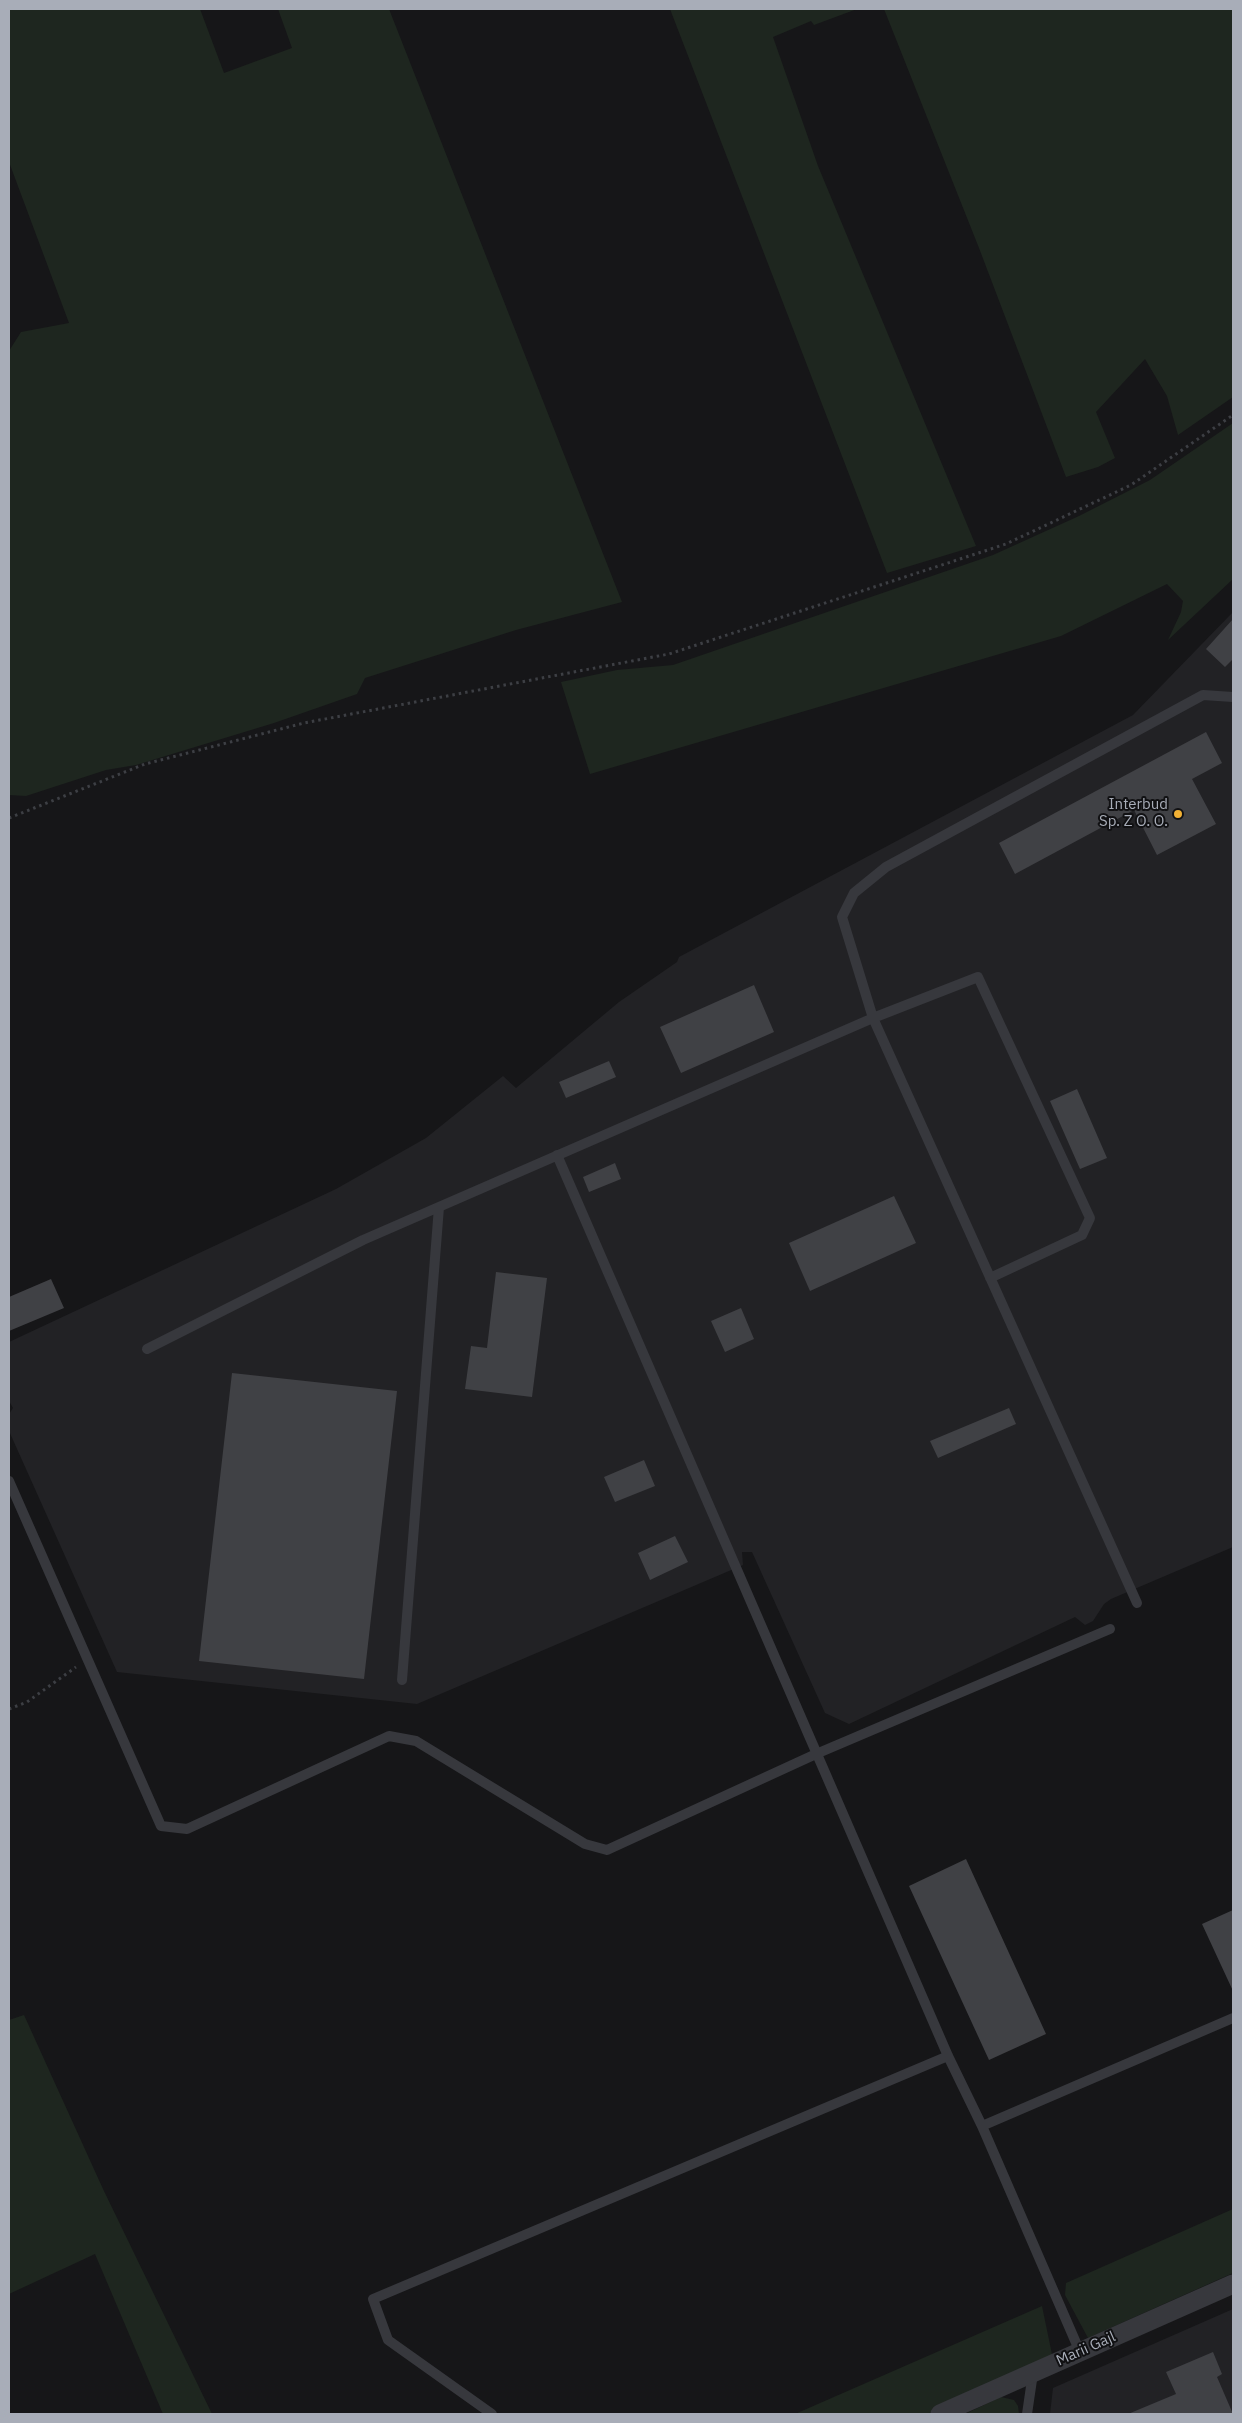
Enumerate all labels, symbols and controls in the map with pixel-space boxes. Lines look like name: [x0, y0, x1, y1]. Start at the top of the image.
place label: Interbud Sp. Z O. O.: [1099, 796, 1168, 831]
marker: Interbud Sp. Z O. O.: [1172, 808, 1184, 820]
street label: Marii Gajl: [1054, 2328, 1118, 2370]

